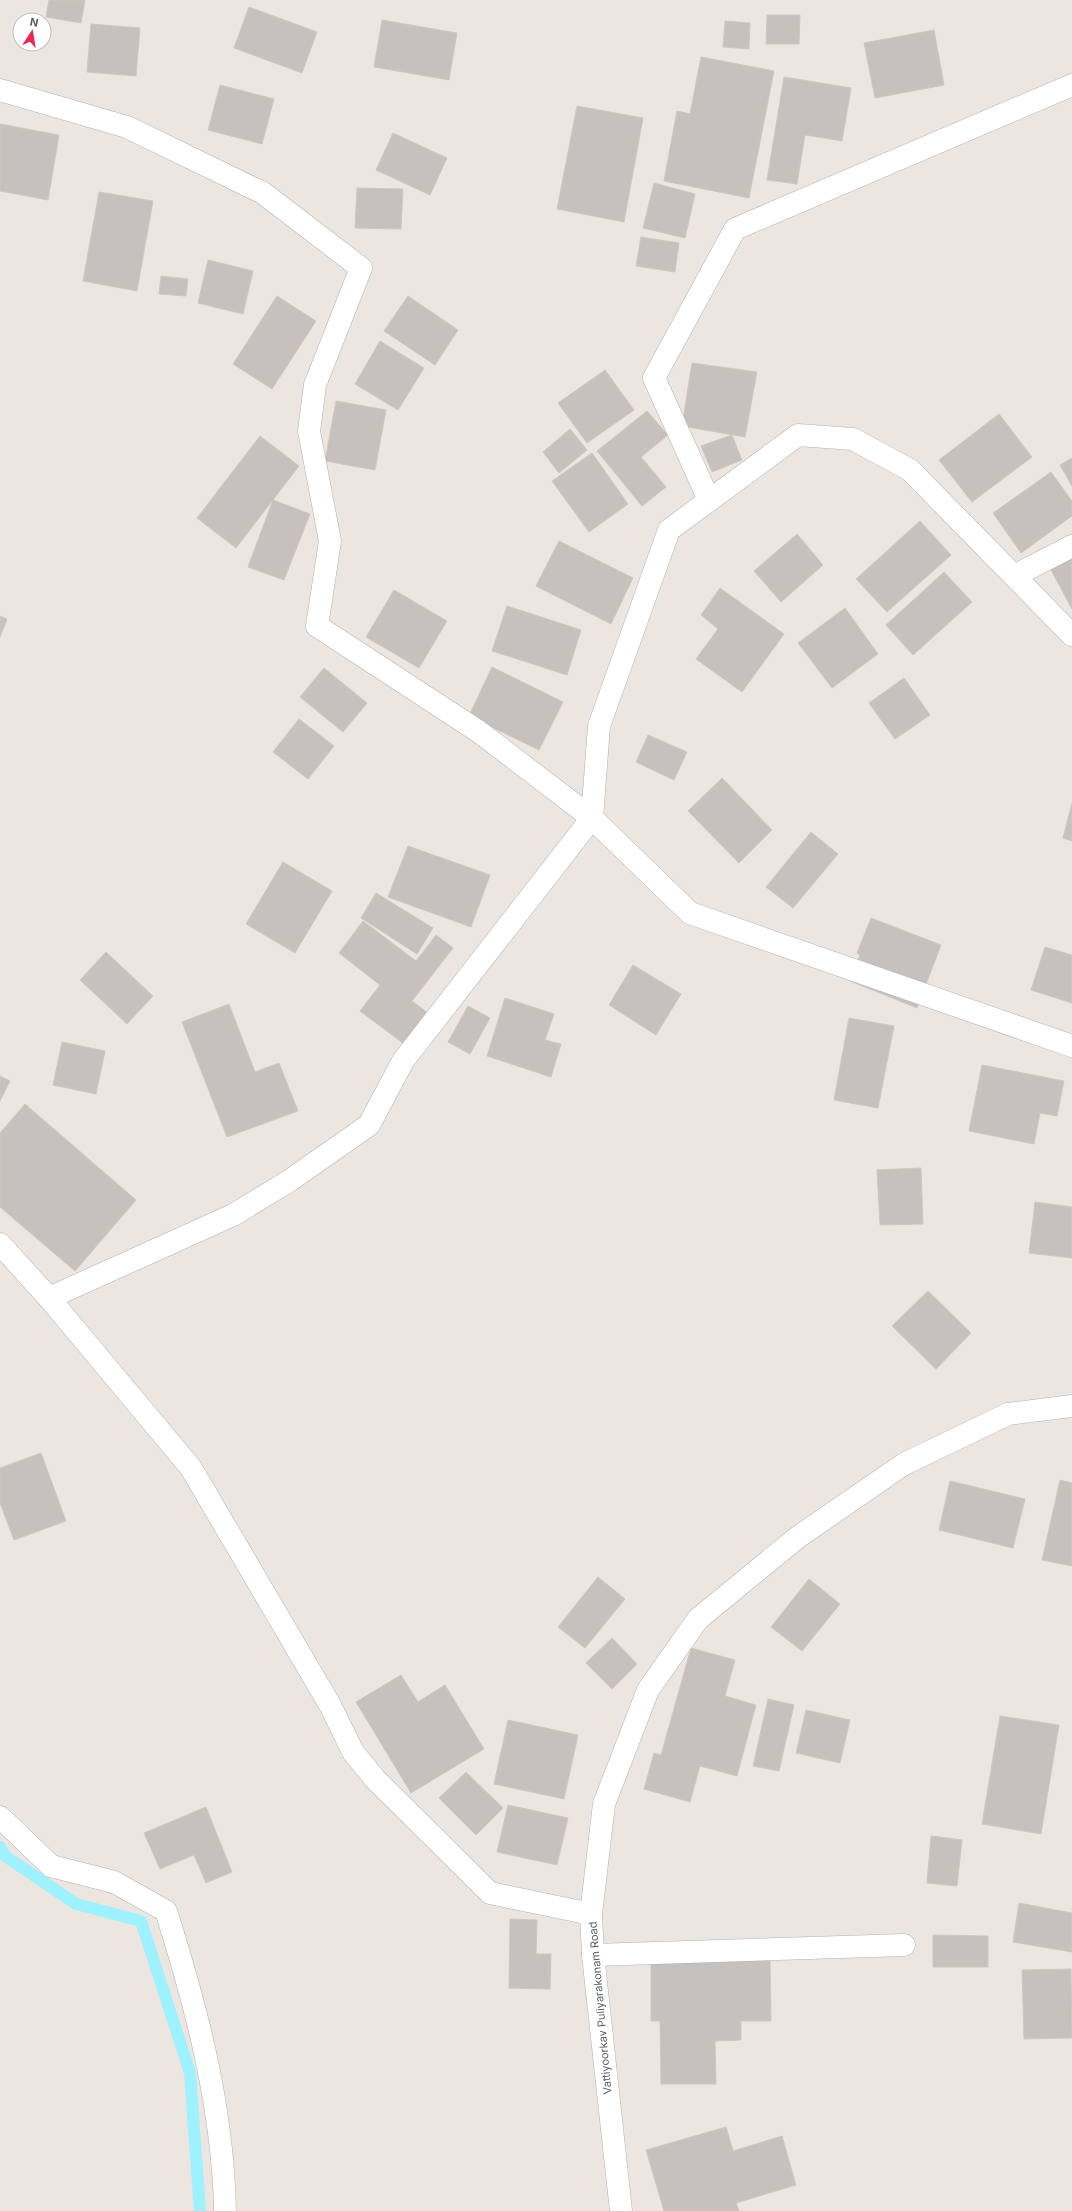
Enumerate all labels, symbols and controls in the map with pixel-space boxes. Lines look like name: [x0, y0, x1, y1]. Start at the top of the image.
north arrow: [12, 12, 52, 52]
text: N: [29, 14, 40, 30]
street label: Vattiyoorkav Puliyarakonam Road: [585, 1921, 615, 2095]

